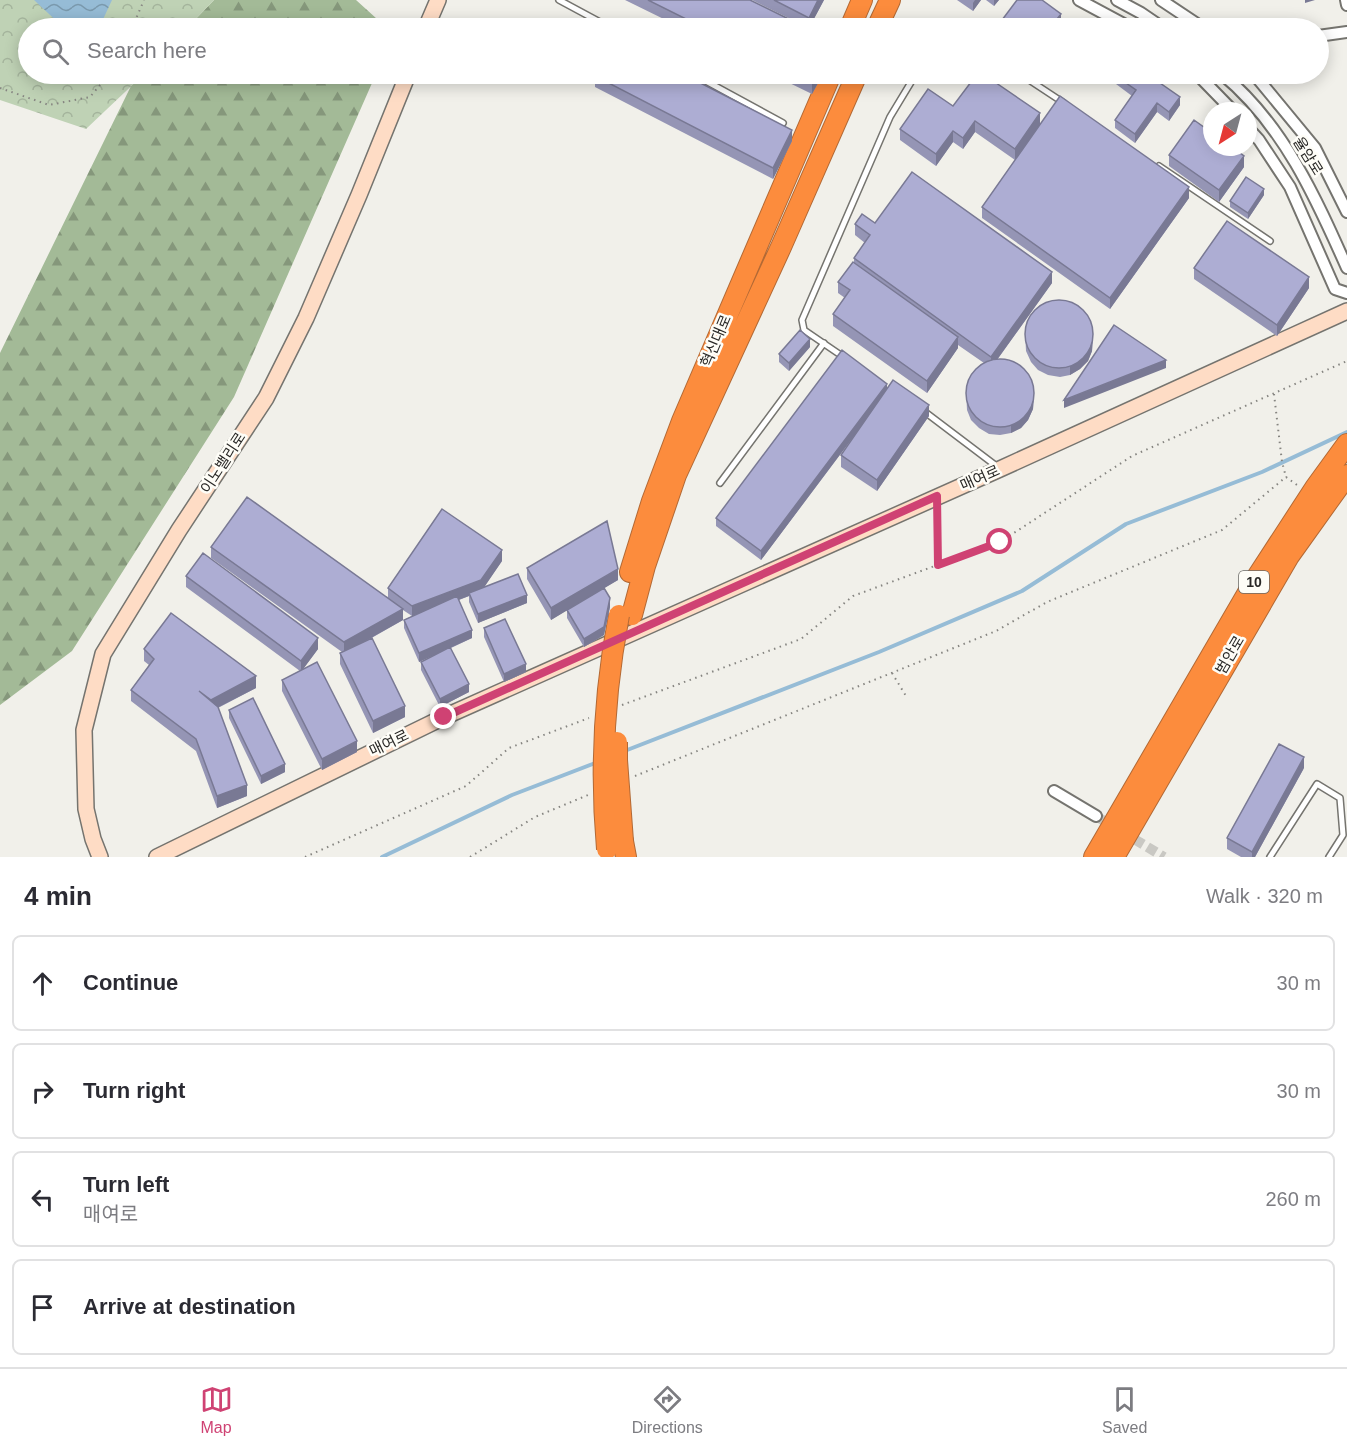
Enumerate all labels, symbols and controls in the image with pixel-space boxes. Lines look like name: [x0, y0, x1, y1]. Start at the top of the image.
search box: [18, 18, 1329, 84]
icon: search: [39, 35, 72, 68]
text: Search here: [87, 38, 207, 63]
north arrow: [1203, 102, 1257, 156]
street label: 율암로: [1290, 134, 1327, 178]
street label: 혁신대로: [697, 312, 734, 370]
street label: 이노밸리로: [197, 429, 249, 496]
street label: 매여로: [957, 461, 1002, 494]
route start: [986, 528, 1012, 554]
road number: 10: [1239, 571, 1269, 593]
street label: 범안로: [1212, 633, 1247, 677]
route end: [430, 703, 456, 729]
street label: 매여로: [366, 726, 411, 759]
text: 4 min: [24, 881, 92, 911]
text: Walk · 320 m: [1206, 885, 1323, 907]
icon: ahead: [26, 967, 59, 1000]
text: Continue: [83, 970, 178, 995]
text: 30 m: [1277, 972, 1321, 994]
icon: right: [26, 1075, 59, 1108]
text: Turn right: [83, 1078, 185, 1103]
text: 30 m: [1277, 1080, 1321, 1102]
text: Turn left: [83, 1172, 169, 1197]
icon: left: [26, 1183, 59, 1216]
text: 260 m: [1265, 1188, 1321, 1210]
text: 매여로: [83, 1203, 138, 1225]
icon: arrive: [26, 1291, 59, 1324]
text: Arrive at destination: [83, 1294, 296, 1319]
tab: Map: [200, 1383, 233, 1437]
tab: Directions: [632, 1383, 703, 1437]
tab: Saved: [1102, 1383, 1147, 1437]

